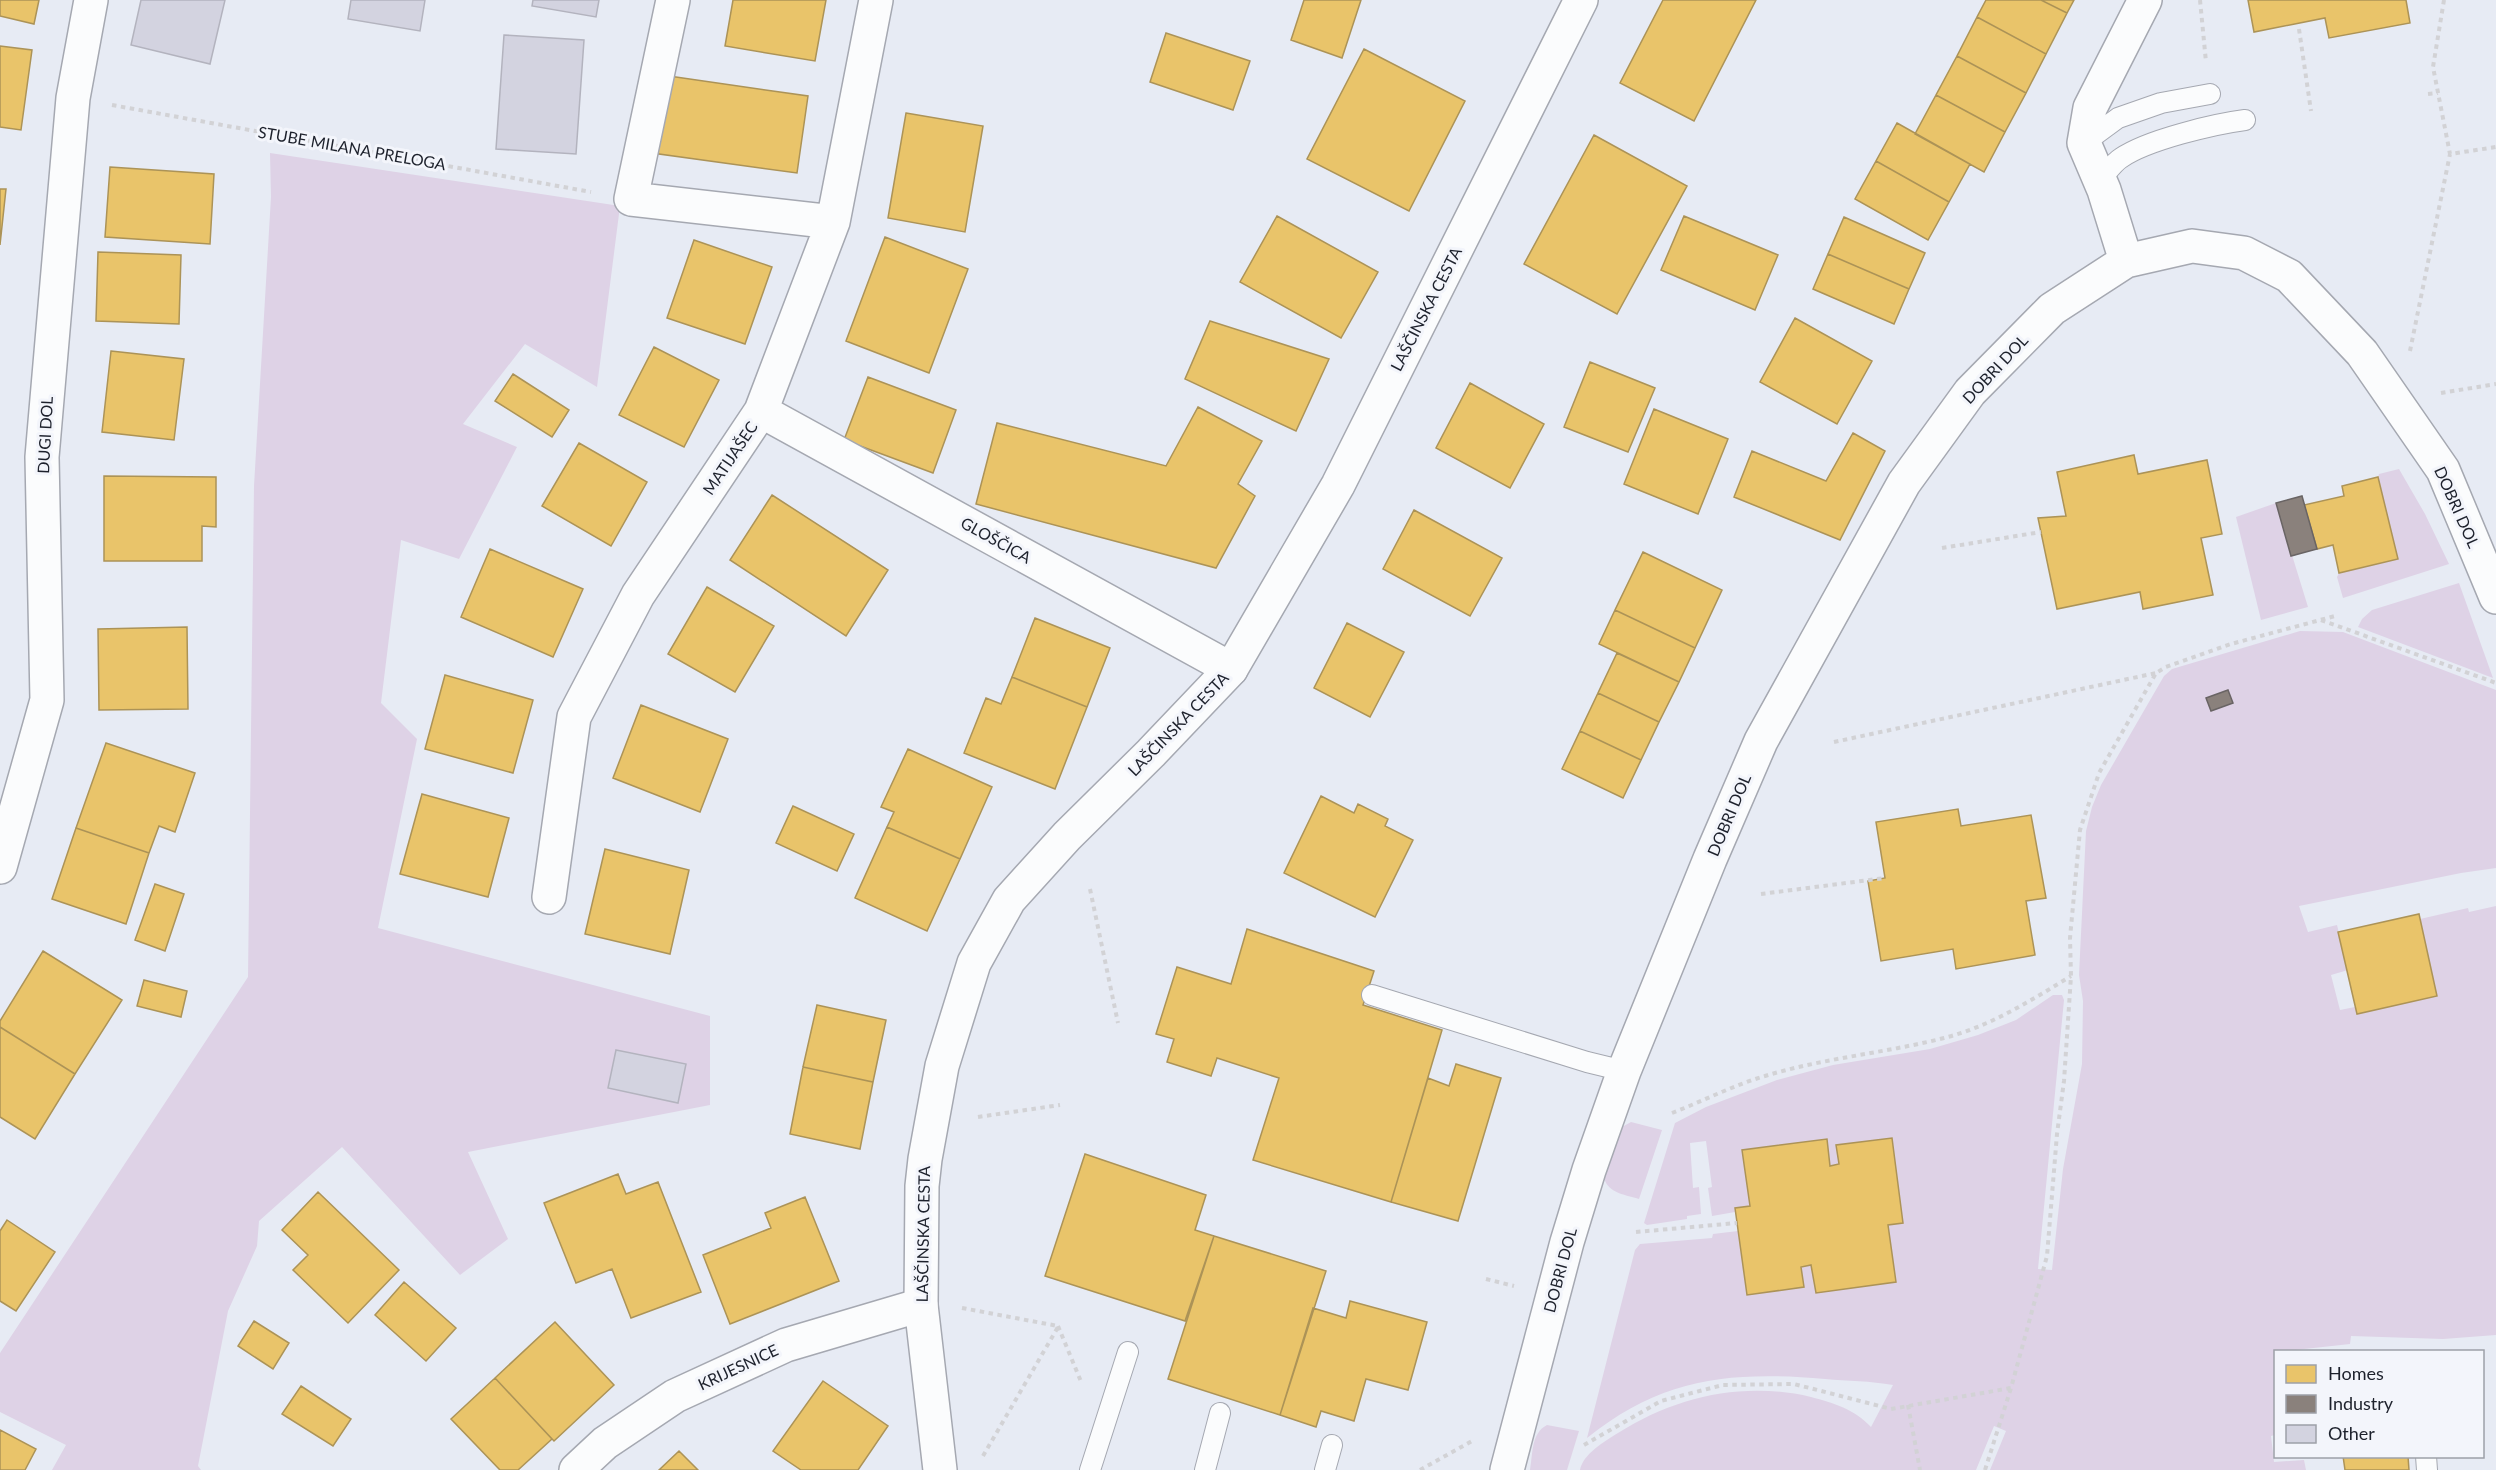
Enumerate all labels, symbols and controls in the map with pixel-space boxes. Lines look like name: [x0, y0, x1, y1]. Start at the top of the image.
street label: STUBE MILANA PRELOGA: [257, 122, 448, 173]
street label: LAŠČINSKA CESTA: [1386, 243, 1465, 374]
street label: DOBRI DOL: [1958, 330, 2031, 407]
street label: DUGI DOL: [33, 396, 56, 474]
street label: MATIJAŠEC: [698, 417, 761, 498]
street label: DOBRI DOL: [2431, 463, 2484, 550]
street label: GLOŠČICA: [958, 512, 1035, 567]
street label: LAŠČINSKA CESTA: [1123, 668, 1232, 779]
street label: DOBRI DOL: [1703, 771, 1754, 859]
street label: LAŠČINSKA CESTA: [912, 1165, 933, 1302]
street label: DOBRI DOL: [1539, 1225, 1580, 1314]
street label: KRIJESNICE: [695, 1340, 781, 1393]
legend: [2274, 1350, 2484, 1458]
text: Homes: [2328, 1362, 2384, 1384]
text: Industry: [2328, 1392, 2394, 1414]
text: Other: [2328, 1422, 2375, 1444]

